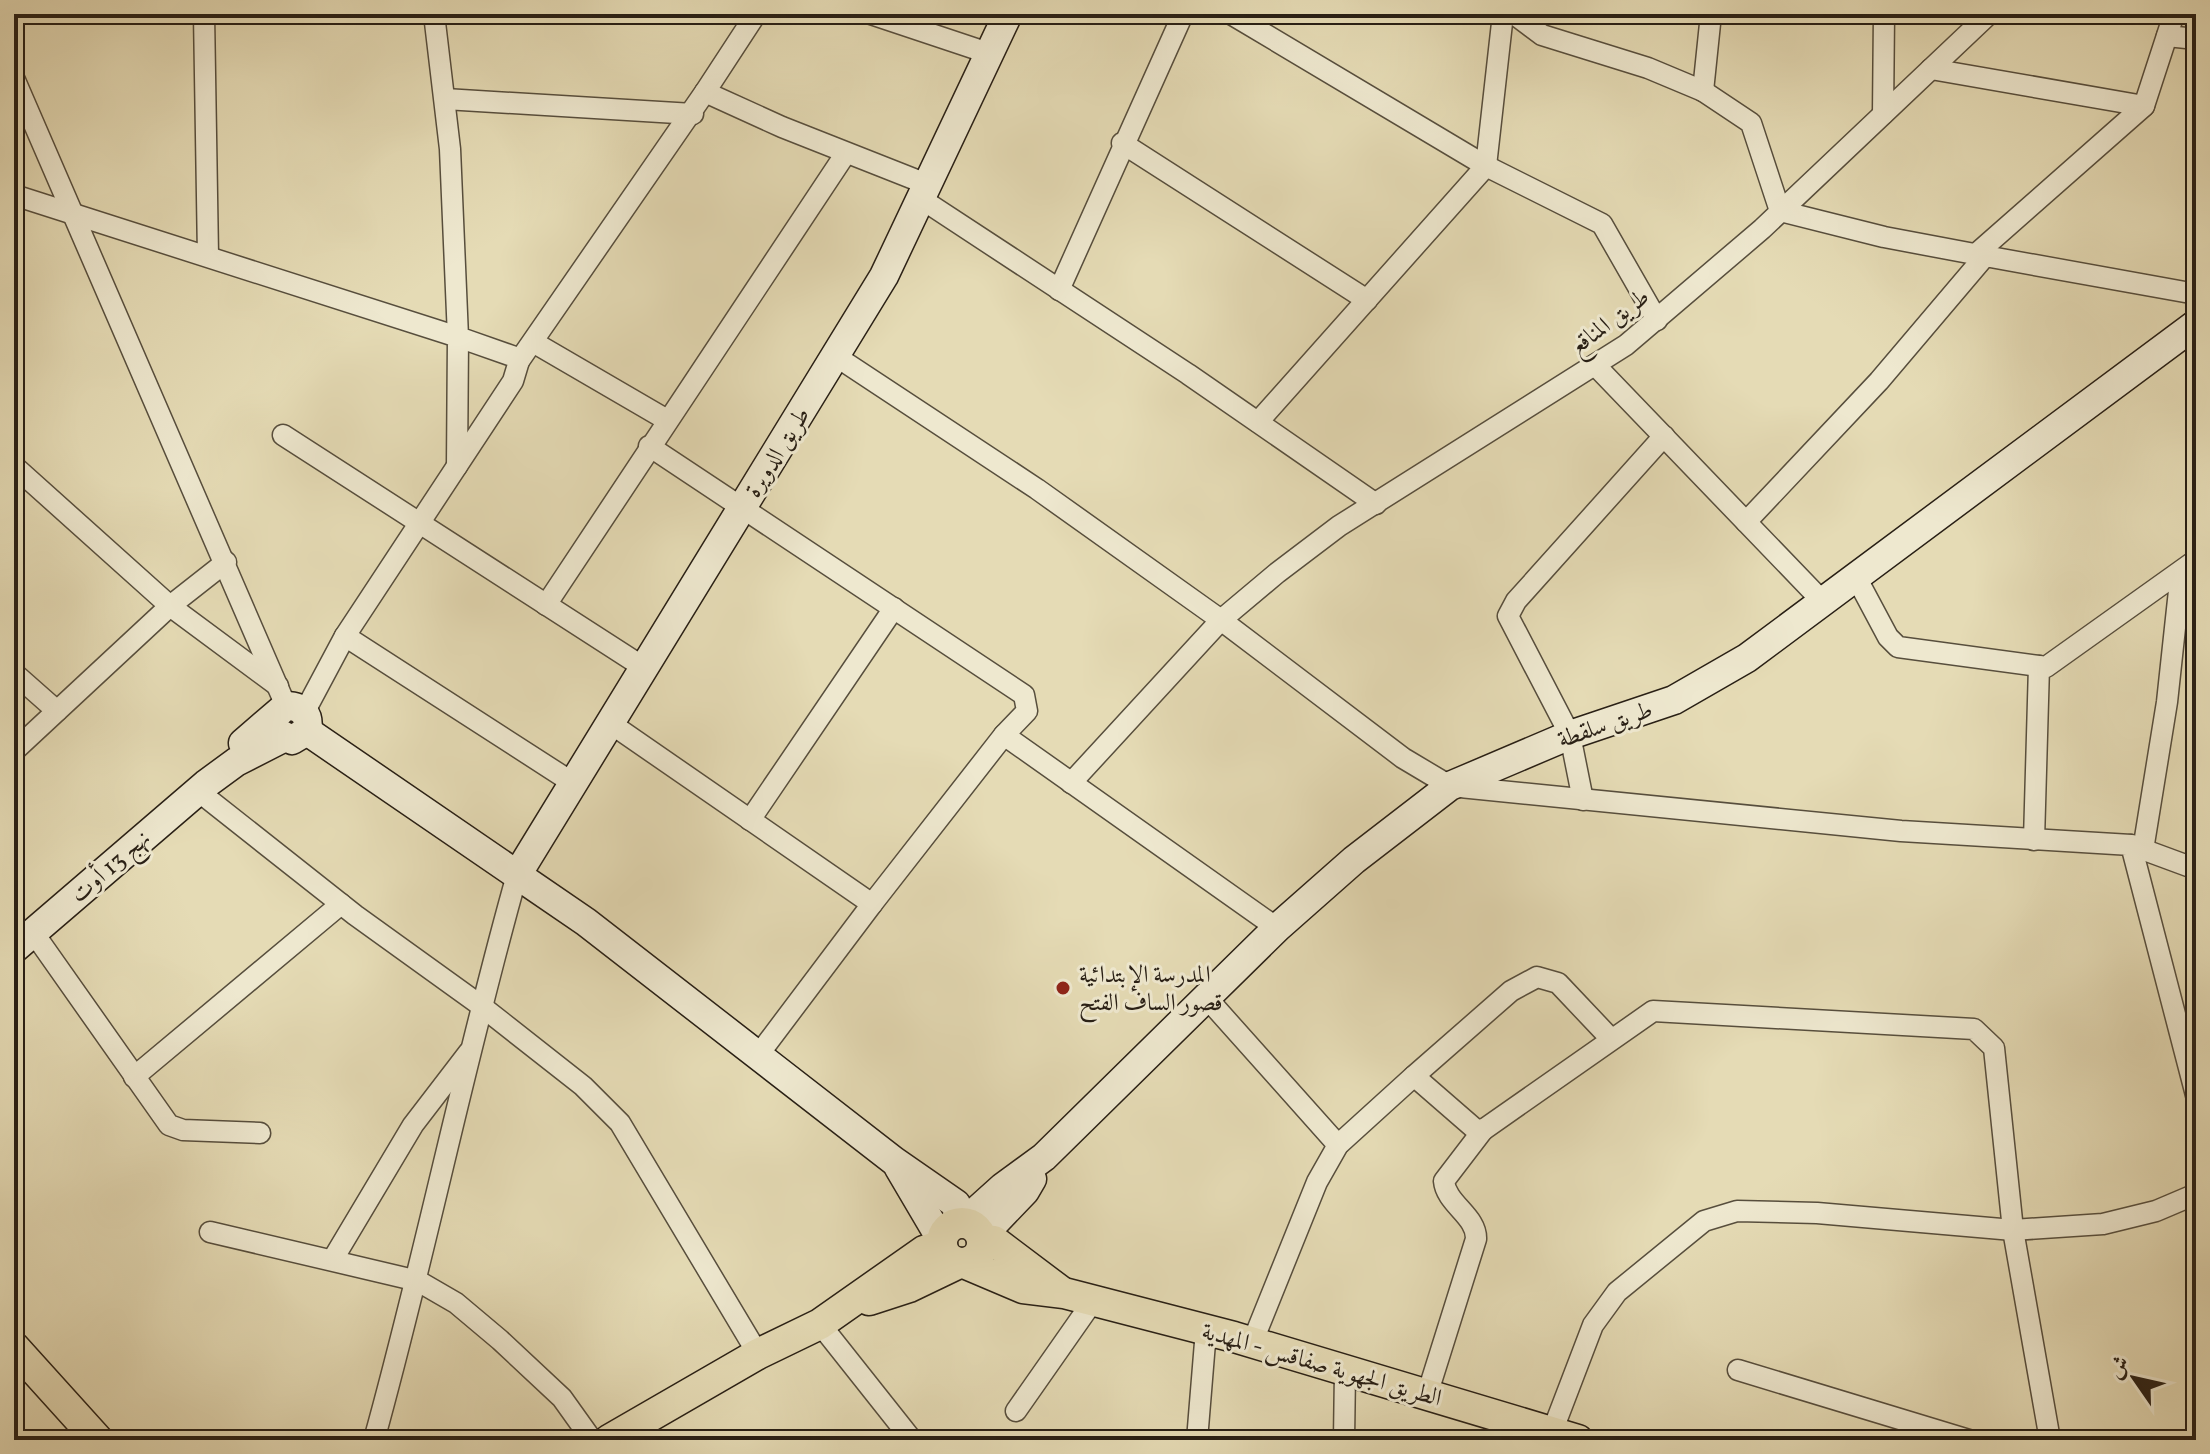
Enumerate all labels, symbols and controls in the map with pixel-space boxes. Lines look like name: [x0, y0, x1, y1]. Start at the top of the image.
street label: طريق المناقع: [1563, 281, 1659, 366]
street label: طريق الدويرة: [738, 401, 820, 505]
street label: طريق سلقطة: [1554, 694, 1658, 758]
street label: نهج 13 أوت: [62, 821, 160, 914]
place label: المدرسة الإبتدائية قصور الساف الفتح: [1079, 959, 1223, 1023]
marker: المدرسة الإبتدائية قصور الساف الفتح: [1054, 979, 1072, 997]
street label: الطريق الجهوية صفاقس - المهدية: [1197, 1315, 1445, 1416]
north arrow: [2094, 1338, 2174, 1418]
text: ش: [2101, 1350, 2138, 1386]

